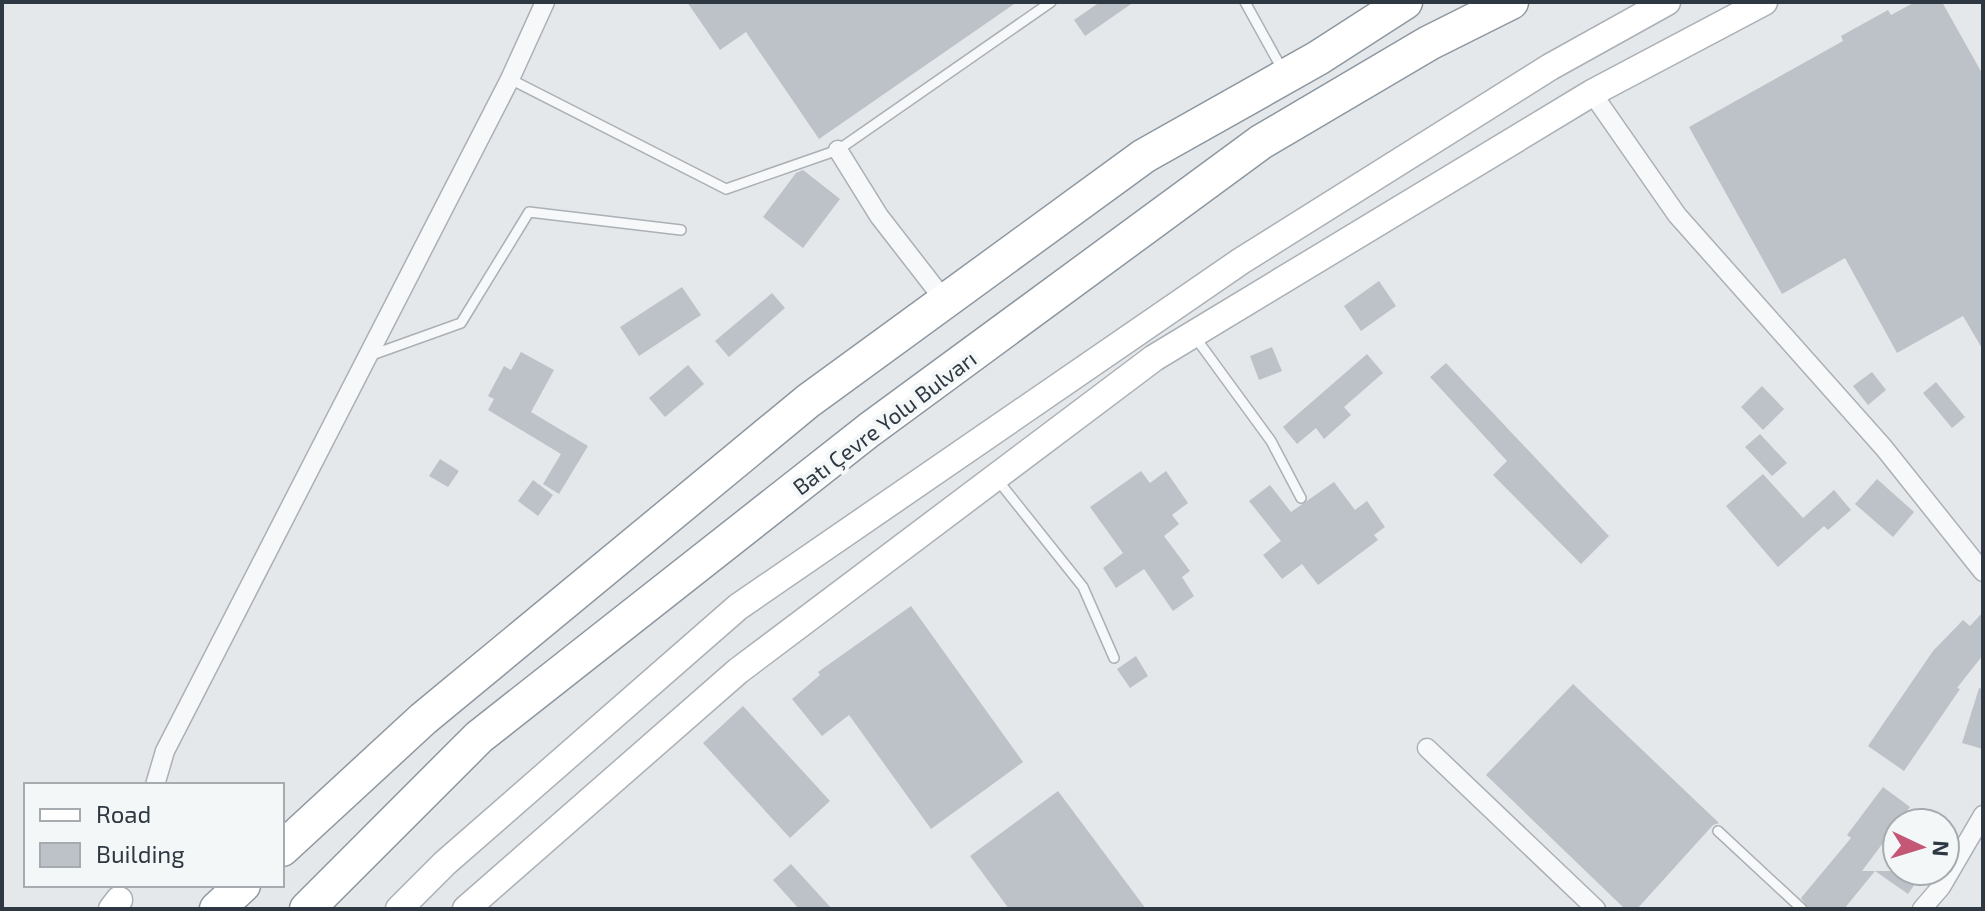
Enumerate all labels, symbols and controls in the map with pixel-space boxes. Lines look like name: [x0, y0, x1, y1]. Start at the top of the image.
street label: Batı Çevre Yolu Bulvarı: [787, 345, 982, 501]
legend: [24, 783, 284, 887]
text: Road: [96, 799, 151, 828]
north arrow: [1881, 807, 1961, 887]
text: Building: [96, 839, 185, 868]
text: N: [1928, 840, 1955, 857]

